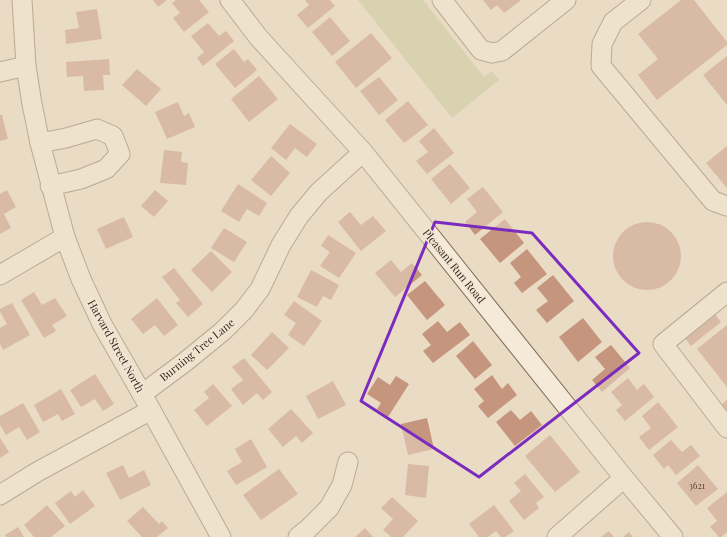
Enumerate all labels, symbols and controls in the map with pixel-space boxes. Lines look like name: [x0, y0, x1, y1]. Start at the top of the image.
street label: Pleasant Run Road: [420, 225, 489, 306]
street label: Harvard Street North: [85, 297, 149, 395]
street label: Burning Tree Lane: [156, 315, 238, 384]
house number: 3621: [689, 479, 706, 491]

